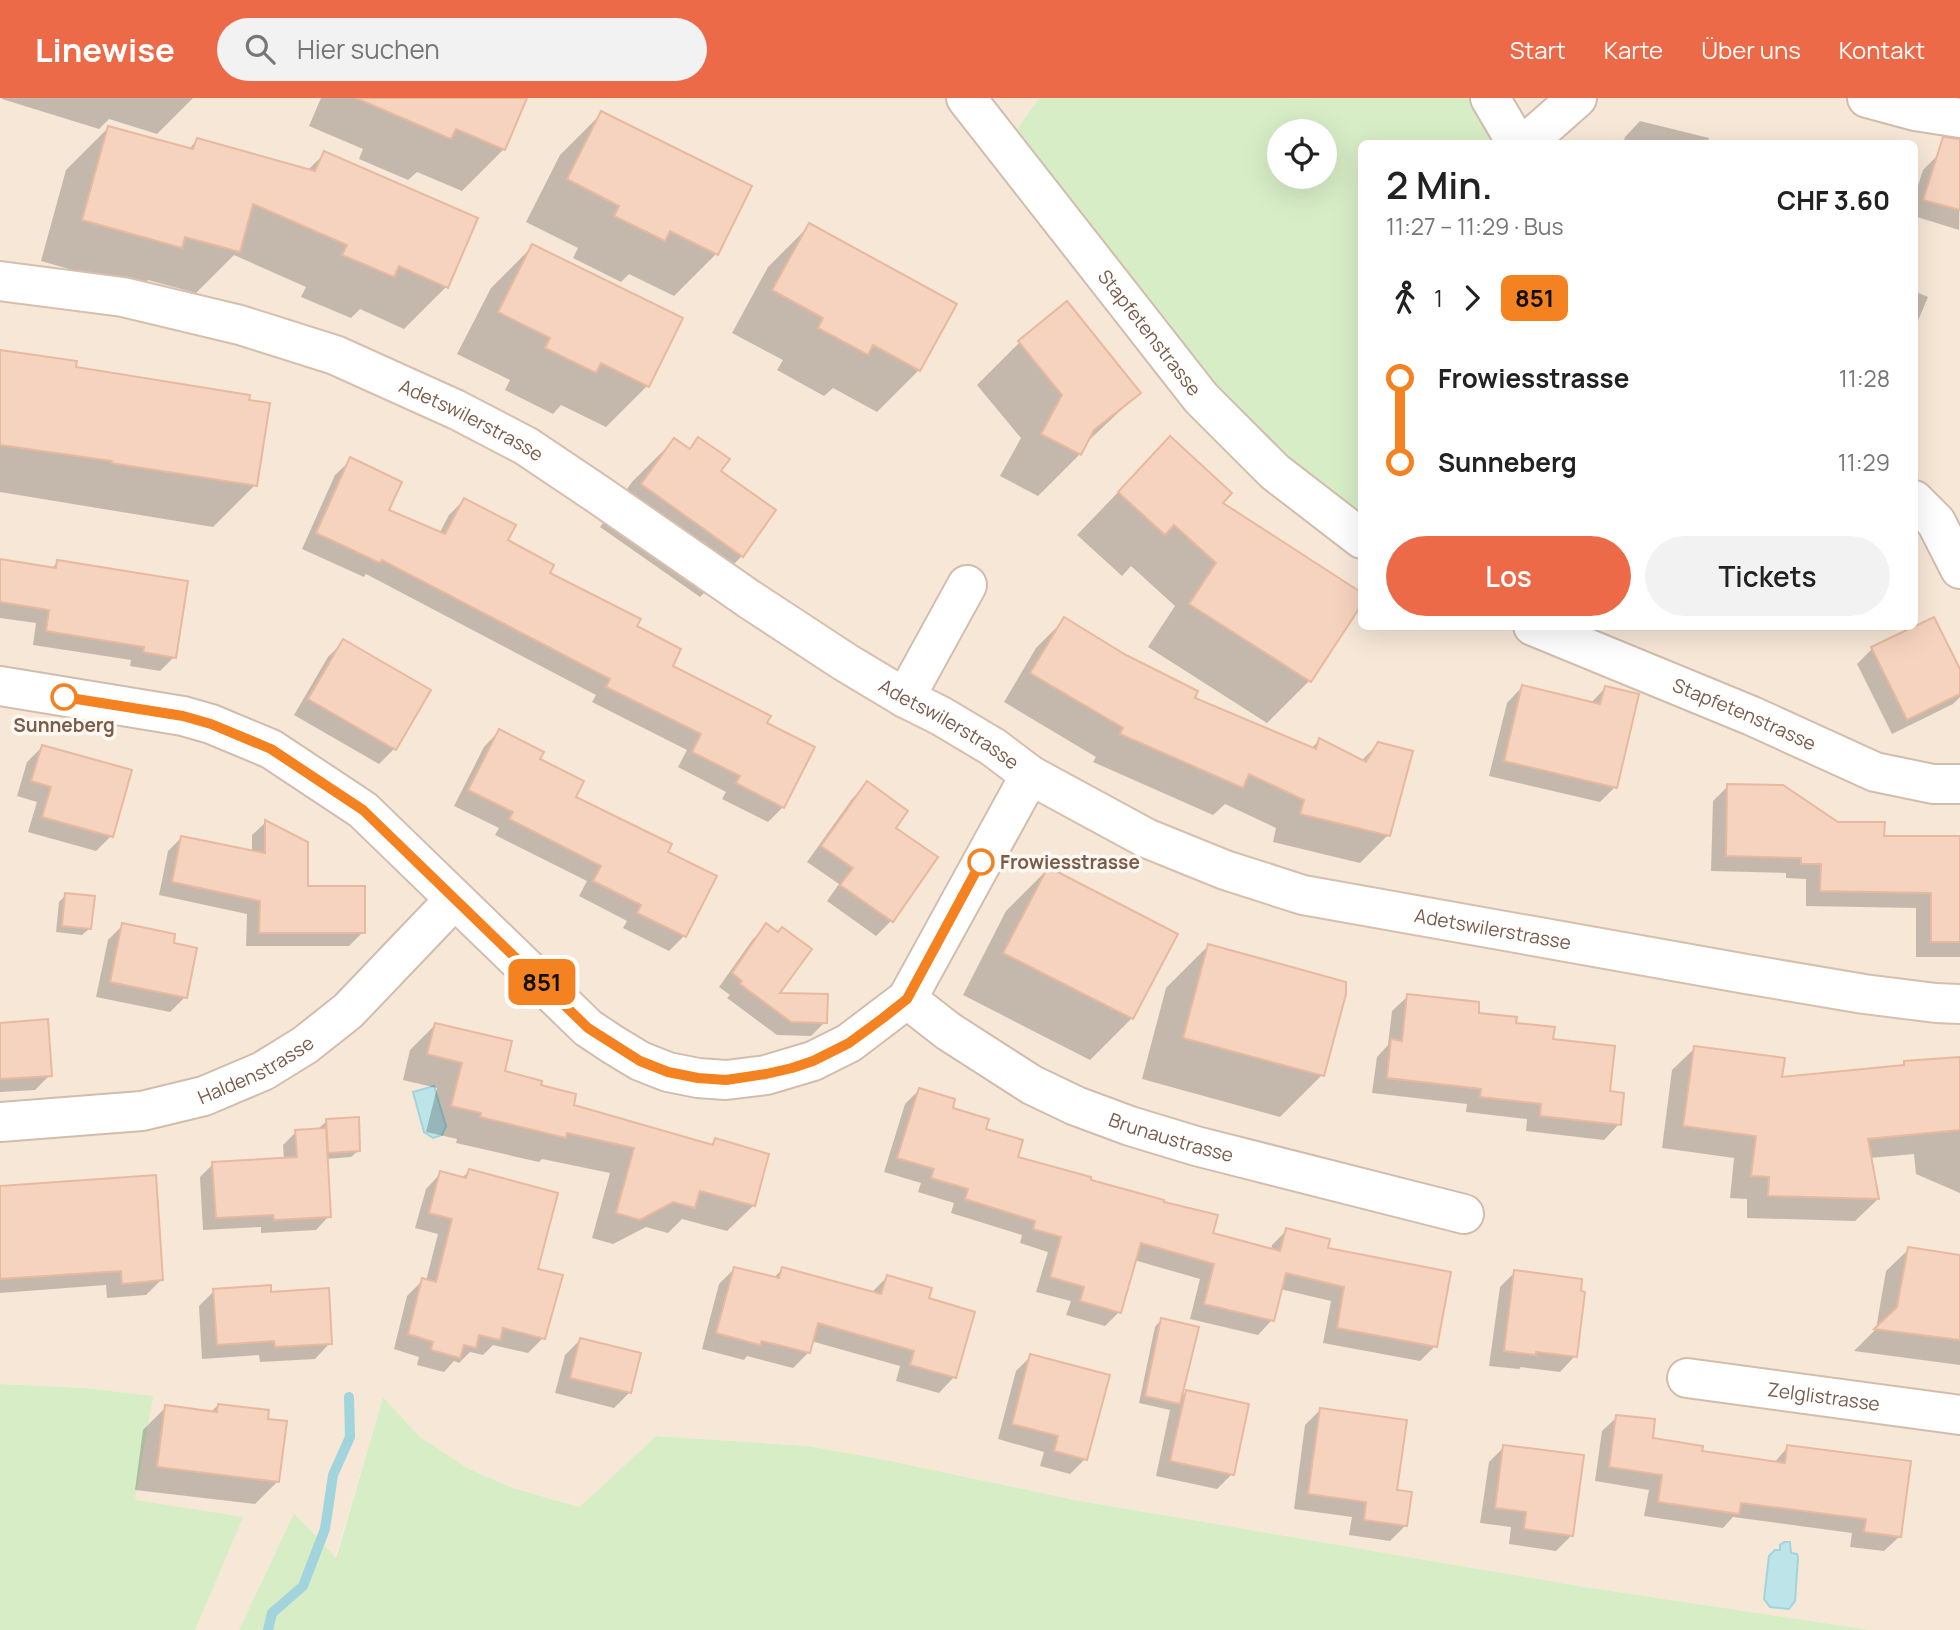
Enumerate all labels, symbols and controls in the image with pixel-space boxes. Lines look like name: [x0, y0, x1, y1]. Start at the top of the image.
search box: [217, 18, 707, 81]
text: Linewise: [35, 27, 175, 72]
icon: search: [241, 30, 279, 68]
text: Hier suchen: [297, 31, 440, 67]
text: Start: [1510, 33, 1566, 66]
text: Karte: [1604, 33, 1663, 66]
text: Über uns: [1701, 33, 1801, 66]
text: Kontakt: [1839, 33, 1925, 66]
map controls: [1267, 119, 1337, 189]
button: locate: [1267, 119, 1337, 189]
text: 2 Min.: [1386, 158, 1493, 210]
text: CHF 3.60: [1777, 182, 1890, 218]
text: 11:27 – 11:29 · Bus: [1386, 210, 1564, 242]
street label: Stapfetenstrasse: [1092, 264, 1207, 401]
icon: walk: [1386, 279, 1424, 317]
icon: forward: [1453, 279, 1491, 317]
text: 851: [1515, 281, 1554, 314]
text: 1: [1434, 282, 1443, 314]
text: Frowiesstrasse: [1438, 360, 1629, 396]
text: 11:28: [1839, 362, 1890, 394]
street label: Adetswilerstrasse: [395, 373, 549, 467]
text: Sunneberg: [1438, 444, 1577, 480]
text: 11:29: [1838, 446, 1890, 478]
button: Los: [1386, 536, 1631, 616]
button: Tickets: [1645, 536, 1890, 616]
street label: Adetswilerstrasse: [874, 672, 1024, 775]
street label: Stapfetenstrasse: [1669, 672, 1820, 756]
marker: Sunneberg: [51, 684, 77, 710]
place label: Sunneberg: [13, 712, 115, 738]
marker: Frowiesstrasse: [968, 849, 994, 875]
place label: Frowiesstrasse: [1000, 849, 1140, 875]
street label: Adetswilerstrasse: [1413, 902, 1573, 956]
line badge: 851: [502, 959, 582, 1005]
text: 851: [522, 965, 562, 998]
street label: Haldenstrasse: [194, 1030, 319, 1110]
street label: Brunaustrasse: [1105, 1106, 1236, 1168]
street label: Zelglistrasse: [1766, 1376, 1882, 1417]

